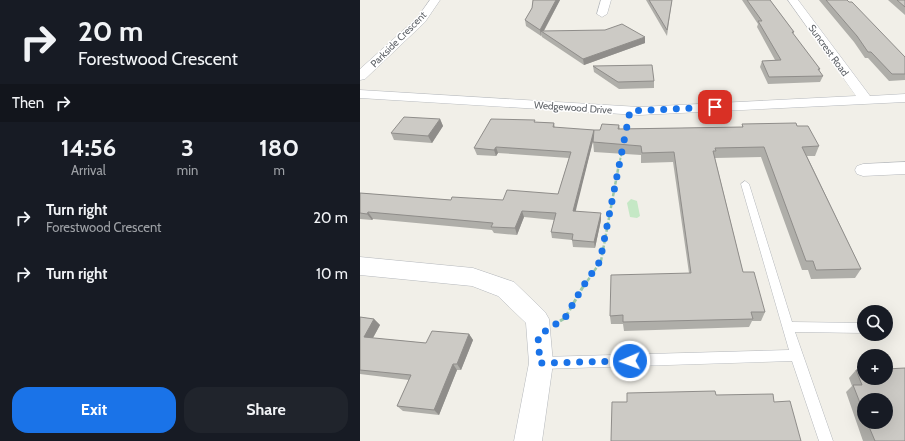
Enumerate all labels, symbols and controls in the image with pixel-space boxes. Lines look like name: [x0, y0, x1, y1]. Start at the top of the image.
street label: Parkside Crescent: [368, 8, 430, 70]
text: 20 m: [78, 14, 143, 48]
icon: right: [12, 16, 64, 68]
street label: Suncrest Road: [805, 22, 852, 79]
text: Forestwood Crescent: [78, 48, 238, 70]
pin: [698, 90, 732, 124]
icon: right: [52, 92, 74, 114]
text: Then: [12, 94, 44, 112]
icon: arrive: [704, 96, 726, 118]
street label: Wedgewood Drive: [533, 98, 612, 117]
text: 14:56: [61, 133, 116, 162]
text: 3: [181, 133, 194, 162]
text: 180: [259, 133, 299, 162]
text: Arrival: [71, 162, 106, 178]
text: min: [177, 162, 198, 178]
text: m: [273, 162, 285, 178]
text: Turn right: [46, 201, 107, 219]
icon: right: [12, 207, 34, 229]
text: 20 m: [313, 209, 348, 227]
text: Forestwood Crescent: [46, 219, 161, 235]
icon: right: [12, 263, 34, 285]
text: Turn right: [46, 265, 107, 283]
text: 10 m: [316, 265, 348, 283]
map controls: [857, 305, 893, 429]
button: search: [857, 305, 893, 341]
position arrow: [609, 340, 651, 382]
button: +: [857, 349, 893, 385]
button: Exit: [12, 387, 176, 433]
button: Share: [184, 387, 348, 433]
button: −: [857, 393, 893, 429]

